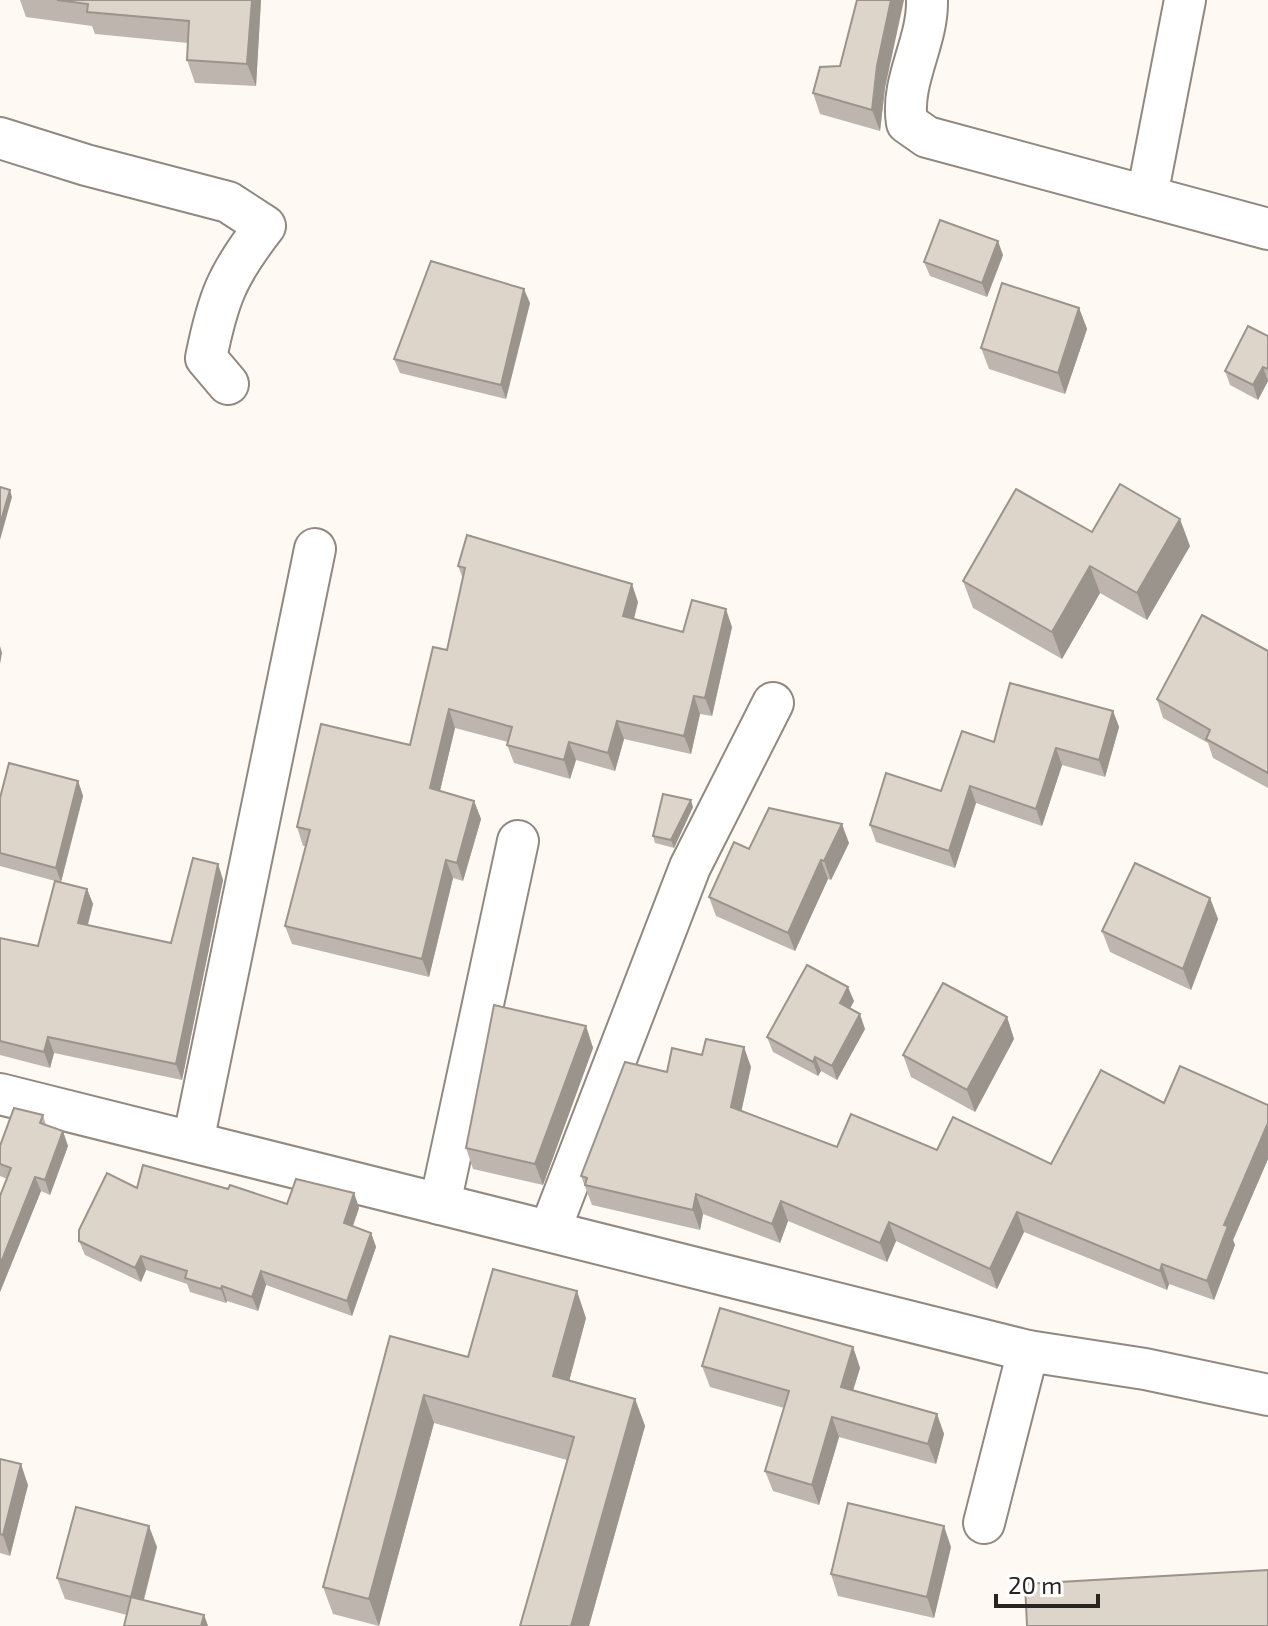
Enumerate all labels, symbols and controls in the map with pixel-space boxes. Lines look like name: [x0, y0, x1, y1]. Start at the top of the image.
scale bar: [996, 1558, 1098, 1608]
text: 20 m: [1008, 1570, 1062, 1599]

